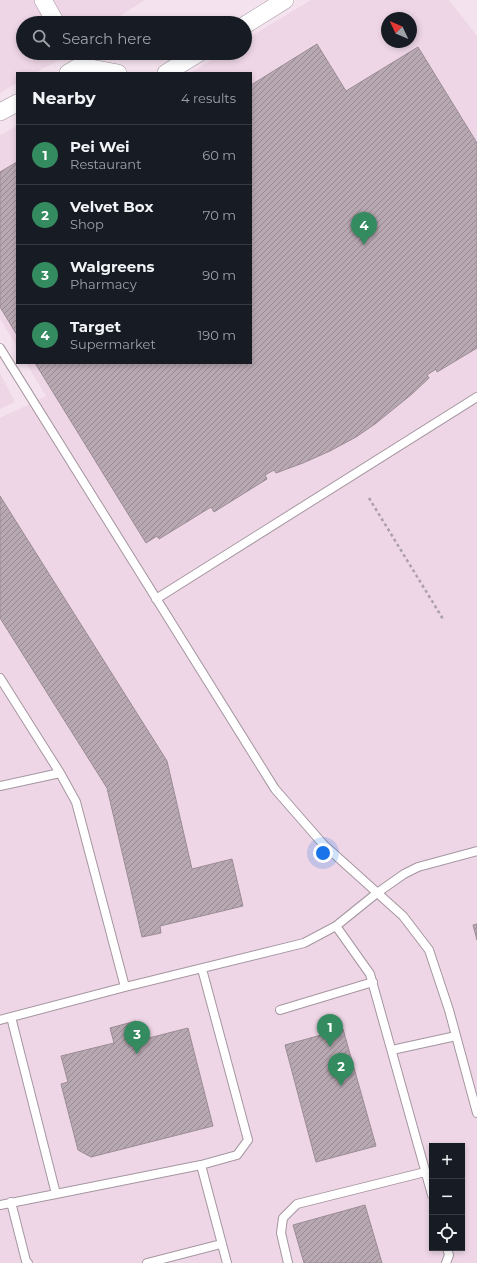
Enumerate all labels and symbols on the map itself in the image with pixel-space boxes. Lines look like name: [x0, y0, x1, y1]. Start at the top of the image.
north arrow: [381, 12, 417, 48]
pin: 4: [351, 212, 377, 245]
your location: [313, 843, 333, 863]
pin: 1: [317, 1014, 343, 1047]
pin: 3: [124, 1021, 150, 1054]
pin: 2: [328, 1053, 354, 1086]

